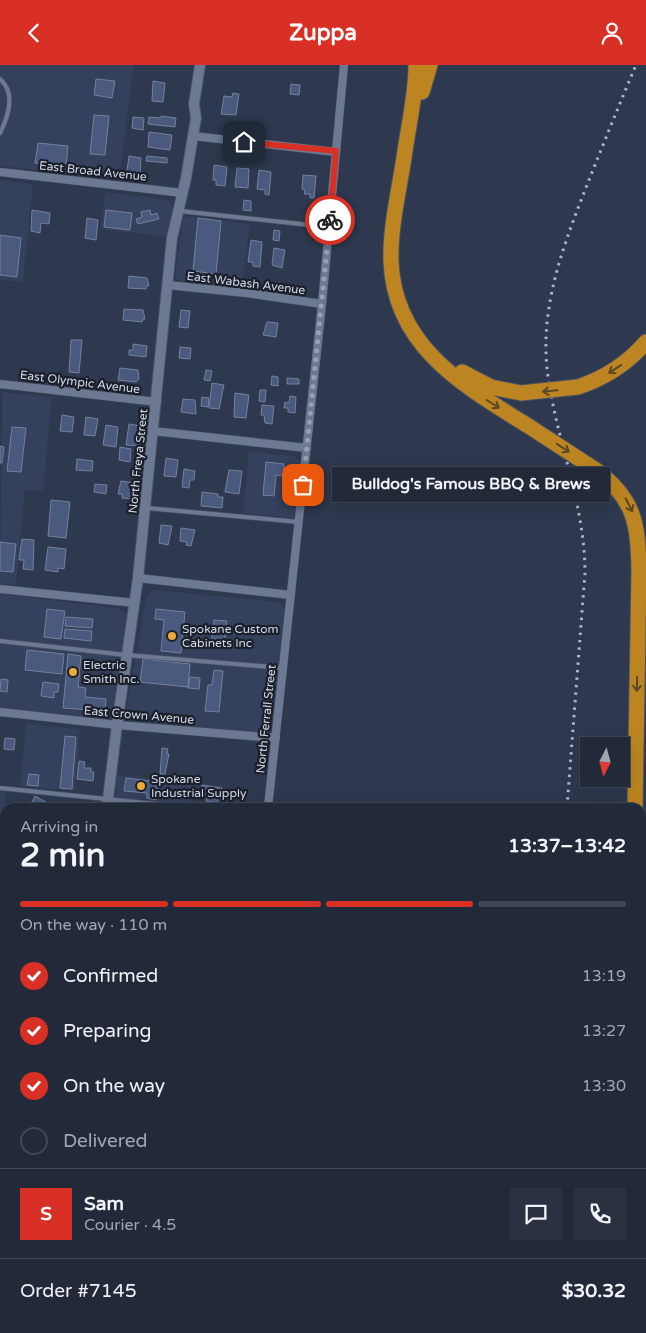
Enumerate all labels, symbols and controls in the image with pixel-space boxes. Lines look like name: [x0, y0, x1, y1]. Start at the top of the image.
icon: back: [20, 19, 48, 47]
icon: person: [598, 19, 626, 47]
text: Zuppa: [289, 20, 357, 46]
pin: [223, 121, 265, 163]
icon: home: [230, 128, 258, 156]
street label: East Broad Avenue: [39, 158, 148, 184]
courier: [305, 195, 355, 245]
icon: bike: [316, 206, 344, 234]
street label: East Wabash Avenue: [186, 269, 306, 297]
one-way arrow: [609, 364, 623, 374]
street label: East Olympic Avenue: [19, 368, 141, 396]
one-way arrow: [542, 386, 558, 396]
one-way arrow: [485, 399, 499, 409]
street label: North Freya Street: [126, 408, 150, 514]
one-way arrow: [556, 443, 570, 453]
pin: [282, 464, 324, 506]
callout: Bulldog's Famous BBQ & Brews: [333, 467, 610, 503]
icon: bag: [289, 471, 317, 499]
text: Bulldog's Famous BBQ & Brews: [352, 474, 590, 494]
one-way arrow: [625, 497, 634, 512]
place label: Spokane Custom Cabinets Inc: [182, 622, 279, 650]
marker: Spokane Custom Cabinets Inc: [166, 630, 178, 642]
place label: Electric Smith Inc.: [83, 658, 139, 686]
street label: North Ferrall Street: [253, 664, 279, 774]
marker: Electric Smith Inc.: [67, 666, 79, 678]
one-way arrow: [632, 675, 642, 691]
street label: East Crown Avenue: [83, 703, 195, 727]
north arrow: [580, 737, 630, 787]
map controls: [580, 737, 630, 787]
place label: Spokane Industrial Supply: [151, 772, 247, 800]
marker: Spokane Industrial Supply: [135, 780, 147, 792]
text: Arriving in: [20, 817, 98, 837]
text: 13:37–13:42: [508, 835, 626, 857]
text: 2 min: [20, 837, 105, 875]
text: On the way · 110 m: [20, 915, 167, 935]
icon: check: [20, 962, 48, 990]
text: Confirmed: [63, 965, 158, 987]
text: 13:19: [582, 966, 626, 986]
icon: check: [20, 1017, 48, 1045]
text: Preparing: [63, 1020, 152, 1042]
text: 13:27: [582, 1021, 626, 1041]
icon: check: [20, 1072, 48, 1100]
text: On the way: [63, 1075, 165, 1097]
text: 13:30: [582, 1076, 626, 1096]
text: Delivered: [63, 1130, 148, 1152]
button: chat: [510, 1188, 562, 1240]
button: phone: [574, 1188, 626, 1240]
text: Sam: [84, 1193, 124, 1215]
text: S: [40, 1203, 52, 1225]
text: Courier · 4.5: [84, 1215, 176, 1235]
text: Order #7145: [20, 1280, 137, 1302]
text: $30.32: [562, 1280, 626, 1302]

